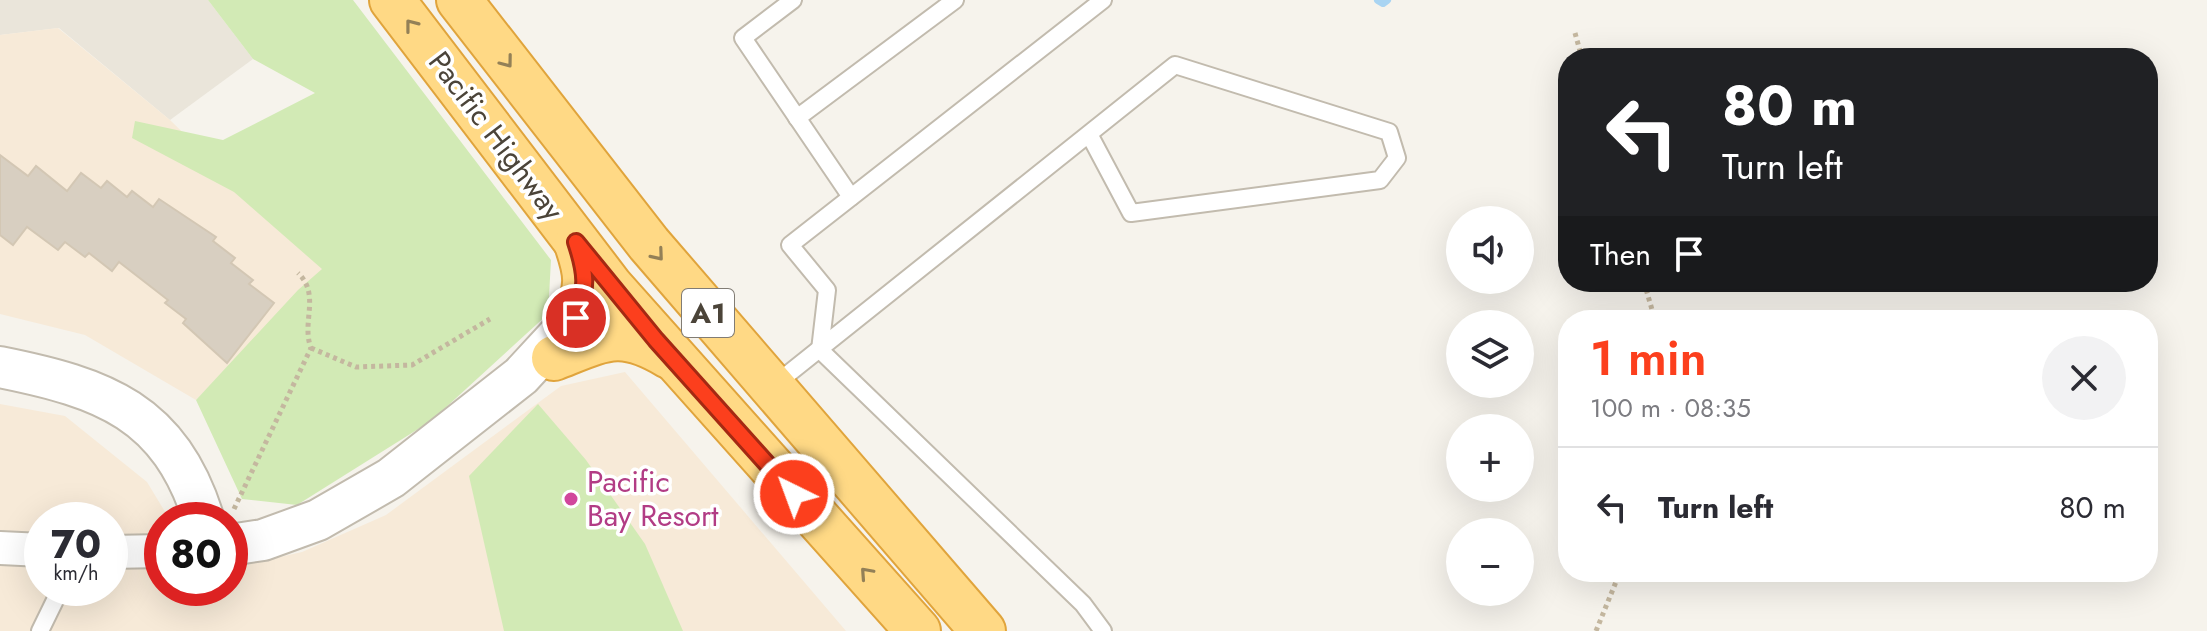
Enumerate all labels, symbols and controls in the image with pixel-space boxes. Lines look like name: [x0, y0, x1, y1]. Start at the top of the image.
one-way arrow: [406, 20, 421, 34]
street label: Pacific Highway: [419, 42, 575, 230]
one-way arrow: [497, 53, 511, 68]
text: 80 m: [1722, 65, 1857, 146]
icon: left: [1590, 80, 1694, 184]
text: Turn left: [1722, 140, 1843, 192]
map controls: [1446, 206, 1534, 606]
button: sound: [1446, 206, 1534, 294]
icon: arrive: [1667, 232, 1711, 276]
text: Then: [1590, 233, 1651, 276]
one-way arrow: [648, 245, 663, 260]
pin: [542, 284, 610, 352]
road number: A1: [682, 289, 734, 337]
icon: arrive: [554, 296, 598, 340]
button: layers: [1446, 310, 1534, 398]
text: 1 min: [1590, 324, 1707, 393]
button: close: [2042, 336, 2126, 420]
text: 100 m · 08:35: [1590, 389, 1751, 427]
button: +: [1446, 414, 1534, 502]
position arrow: [752, 452, 836, 536]
place label: Pacific Bay Resort: [587, 460, 719, 537]
icon: left: [1590, 485, 1634, 529]
text: Turn left: [1658, 486, 1773, 529]
text: 80 m: [2059, 486, 2126, 529]
marker: Pacific Bay Resort: [562, 490, 580, 508]
speed limit sign: 80: [144, 502, 248, 606]
text: 70: [51, 515, 101, 573]
button: −: [1446, 518, 1534, 606]
text: km/h: [53, 559, 99, 588]
one-way arrow: [861, 568, 875, 583]

